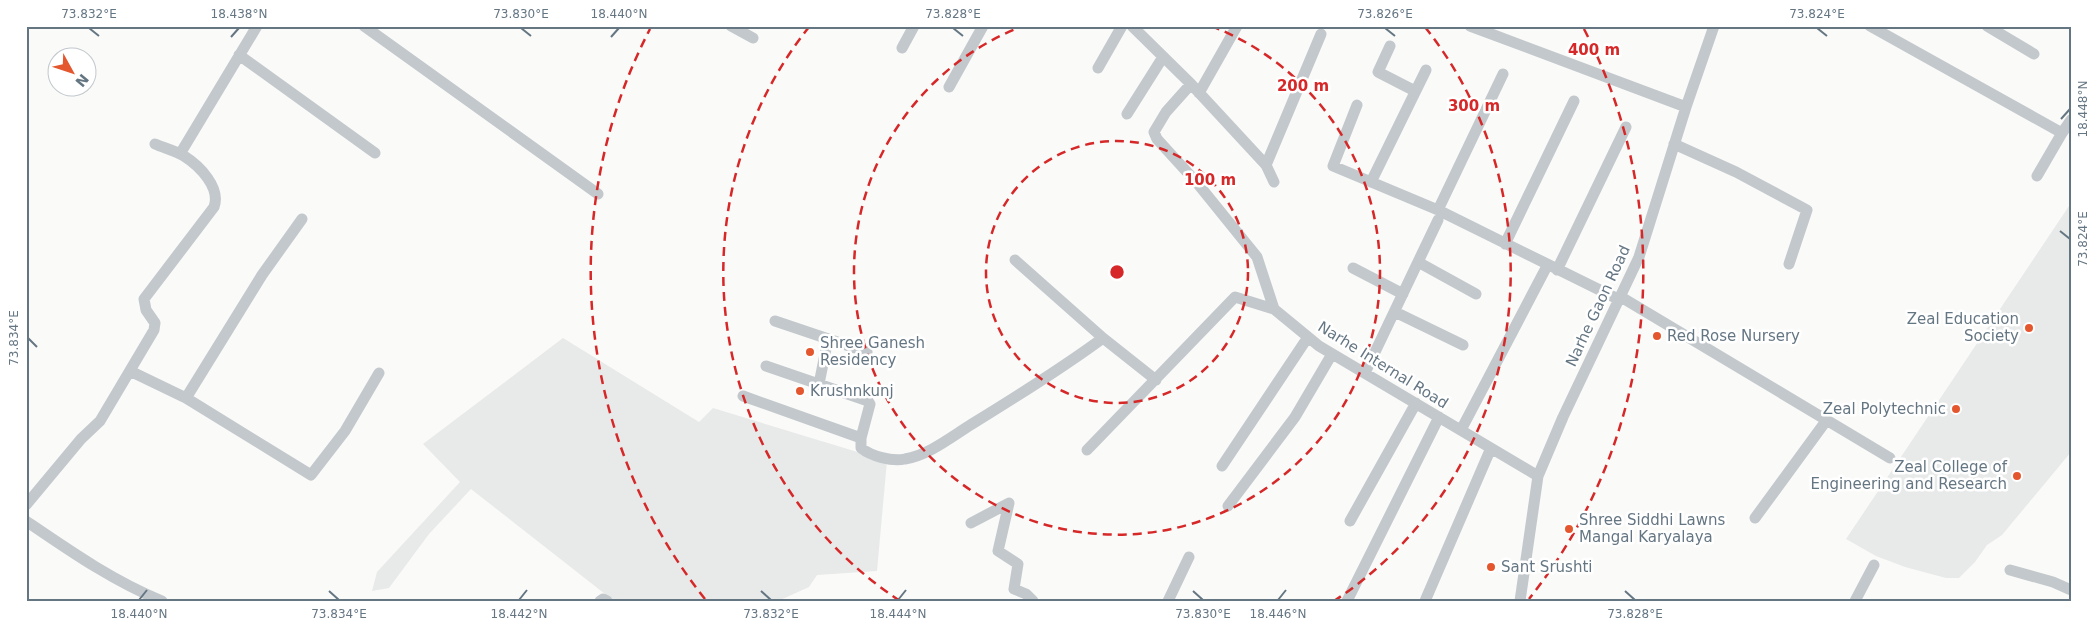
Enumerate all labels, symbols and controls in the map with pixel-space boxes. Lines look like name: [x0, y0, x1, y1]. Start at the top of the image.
text: 73.832°E: [61, 7, 117, 21]
text: 18.438°N: [211, 7, 267, 21]
text: 73.830°E: [493, 7, 549, 21]
text: 18.440°N: [591, 7, 647, 21]
text: 73.828°E: [925, 7, 981, 21]
text: 73.826°E: [1357, 7, 1413, 21]
text: 73.824°E: [1789, 7, 1845, 21]
text: 400 m: [1568, 41, 1620, 59]
north arrow: [48, 48, 98, 98]
text: N: [72, 71, 92, 90]
text: 200 m: [1277, 77, 1329, 95]
text: 18.448°N: [2076, 81, 2090, 137]
text: 300 m: [1448, 97, 1500, 115]
text: 100 m: [1184, 171, 1236, 189]
text: 73.824°E: [2076, 211, 2090, 267]
street label: Narhe Gaon Road: [1562, 243, 1634, 369]
centre of rings: [1108, 263, 1126, 281]
text: 73.834°E: [7, 310, 21, 366]
place label: Zeal Education Society: [1907, 310, 2019, 345]
street label: Narhe Internal Road: [1315, 318, 1451, 412]
marker: Zeal Education Society: [2023, 322, 2035, 334]
place label: Red Rose Nursery: [1667, 327, 1800, 345]
marker: Red Rose Nursery: [1651, 330, 1663, 342]
place label: Shree Ganesh Residency: [820, 334, 925, 369]
marker: Shree Ganesh Residency: [804, 346, 816, 358]
place label: Krushnkunj: [810, 382, 894, 400]
marker: Krushnkunj: [794, 385, 806, 397]
place label: Zeal Polytechnic: [1823, 400, 1946, 418]
marker: Zeal Polytechnic: [1950, 403, 1962, 415]
place label: Zeal College of Engineering and Research: [1810, 458, 2008, 493]
marker: Zeal College of Engineering and Research: [2011, 470, 2023, 482]
place label: Shree Siddhi Lawns Mangal Karyalaya: [1579, 511, 1726, 546]
marker: Shree Siddhi Lawns Mangal Karyalaya: [1563, 523, 1575, 535]
place label: Sant Srushti: [1501, 558, 1592, 576]
marker: Sant Srushti: [1485, 561, 1497, 573]
text: 18.440°N: [111, 607, 167, 621]
text: 73.834°E: [311, 607, 367, 621]
text: 18.442°N: [491, 607, 547, 621]
text: 73.832°E: [743, 607, 799, 621]
text: 18.444°N: [870, 607, 926, 621]
text: 73.830°E: [1175, 607, 1231, 621]
text: 18.446°N: [1250, 607, 1306, 621]
text: 73.828°E: [1607, 607, 1663, 621]

